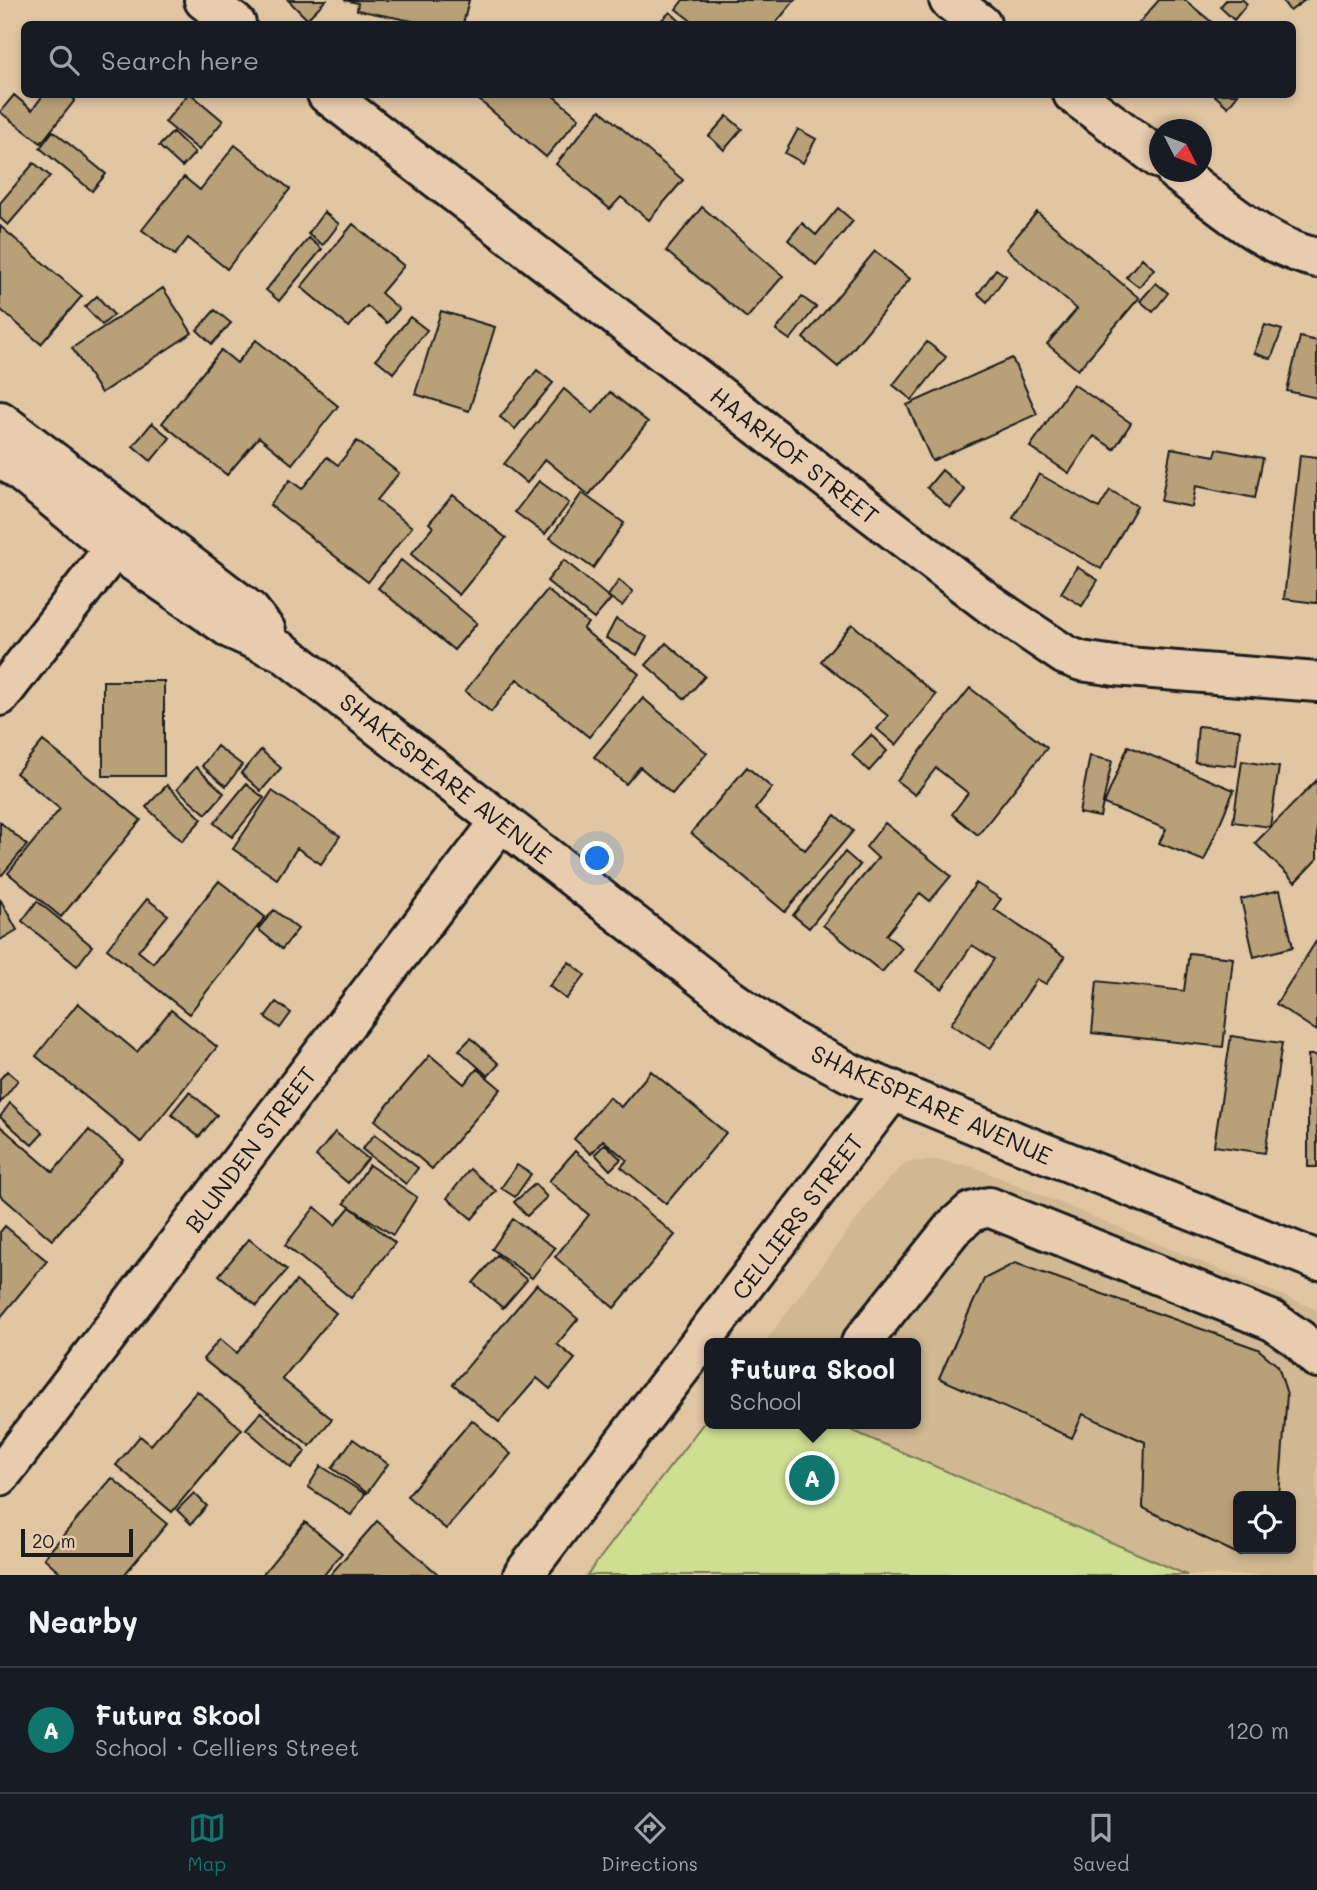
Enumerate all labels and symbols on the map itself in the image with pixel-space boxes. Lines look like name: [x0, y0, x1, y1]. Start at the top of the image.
north arrow: [1149, 119, 1212, 182]
street label: HAARHOF STREET: [704, 379, 886, 531]
street label: SHAKESPEARE AVENUE: [334, 686, 558, 870]
your location: [580, 841, 614, 875]
street label: SHAKESPEARE AVENUE: [807, 1037, 1057, 1171]
street label: BLUNDEN STREET: [177, 1060, 323, 1238]
street label: CELLIERS STREET: [724, 1127, 870, 1305]
pin: A: [789, 1452, 835, 1504]
scale bar: [21, 1526, 133, 1558]

